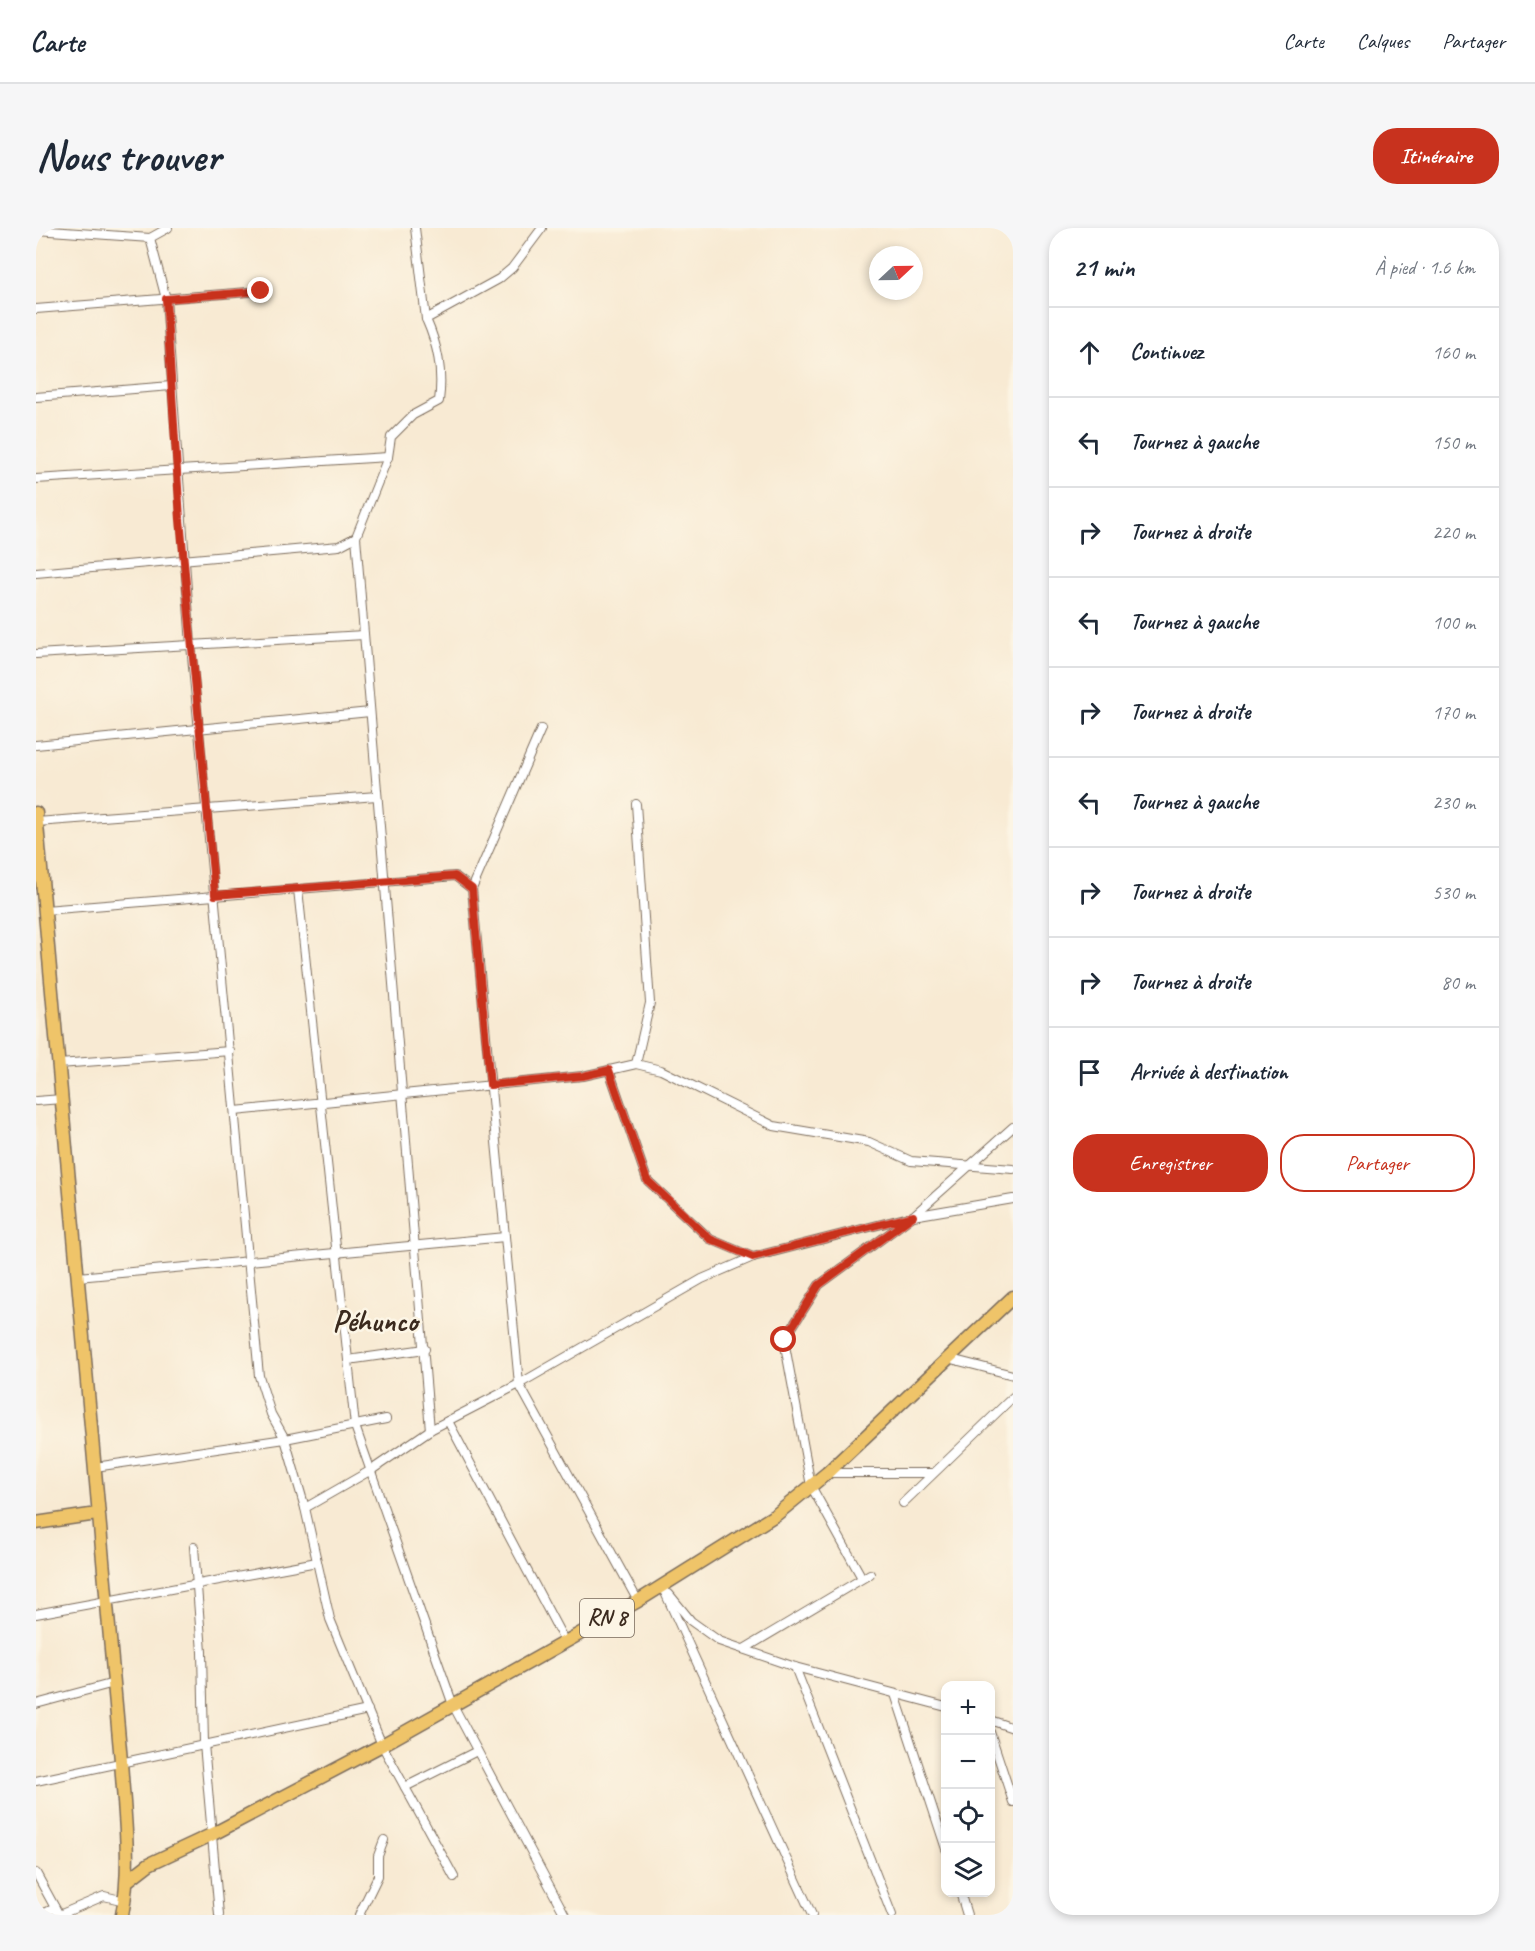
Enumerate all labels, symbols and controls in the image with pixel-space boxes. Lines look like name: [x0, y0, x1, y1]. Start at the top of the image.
text: Carte: [30, 24, 85, 59]
text: Carte: [1283, 28, 1324, 54]
text: Calques: [1357, 28, 1409, 54]
text: Partager: [1442, 28, 1505, 54]
button: Itinéraire: [1373, 128, 1499, 184]
text: Nous trouver: [36, 130, 220, 183]
north arrow: [869, 246, 923, 300]
text: 21 min: [1073, 251, 1135, 284]
text: À pied · 1.6 km: [1375, 255, 1475, 280]
route end: [247, 277, 273, 303]
icon: ahead: [1073, 336, 1106, 369]
text: Continuez: [1130, 338, 1203, 366]
text: 160 m: [1432, 340, 1475, 365]
icon: left: [1073, 426, 1106, 459]
text: Tournez à gauche: [1130, 428, 1258, 456]
text: 150 m: [1432, 430, 1475, 455]
icon: right: [1073, 516, 1106, 549]
text: Tournez à droite: [1130, 518, 1250, 546]
text: 220 m: [1432, 520, 1475, 545]
icon: left: [1073, 606, 1106, 639]
text: Tournez à gauche: [1130, 608, 1258, 636]
text: 100 m: [1432, 610, 1475, 635]
icon: right: [1073, 696, 1106, 729]
text: Tournez à droite: [1130, 698, 1250, 726]
text: 170 m: [1432, 700, 1475, 725]
icon: left: [1073, 786, 1106, 819]
text: Tournez à gauche: [1130, 788, 1258, 816]
text: 230 m: [1432, 790, 1475, 815]
icon: right: [1073, 876, 1106, 909]
text: Tournez à droite: [1130, 878, 1250, 906]
text: 530 m: [1432, 880, 1475, 905]
icon: right: [1073, 966, 1106, 999]
text: Tournez à droite: [1130, 968, 1250, 996]
text: 80 m: [1441, 970, 1475, 995]
icon: arrive: [1073, 1056, 1106, 1089]
text: Arrivée à destination: [1130, 1058, 1288, 1086]
button: Enregistrer: [1073, 1134, 1268, 1192]
button: Partager: [1280, 1134, 1475, 1192]
district label: Péhunco: [332, 1302, 421, 1340]
route start: [770, 1326, 796, 1352]
road number: RN 8: [580, 1599, 634, 1637]
map controls: [941, 1681, 995, 1897]
button: +: [941, 1681, 995, 1735]
button: −: [941, 1735, 995, 1789]
button: locate: [941, 1789, 995, 1843]
button: layers: [941, 1843, 995, 1897]

